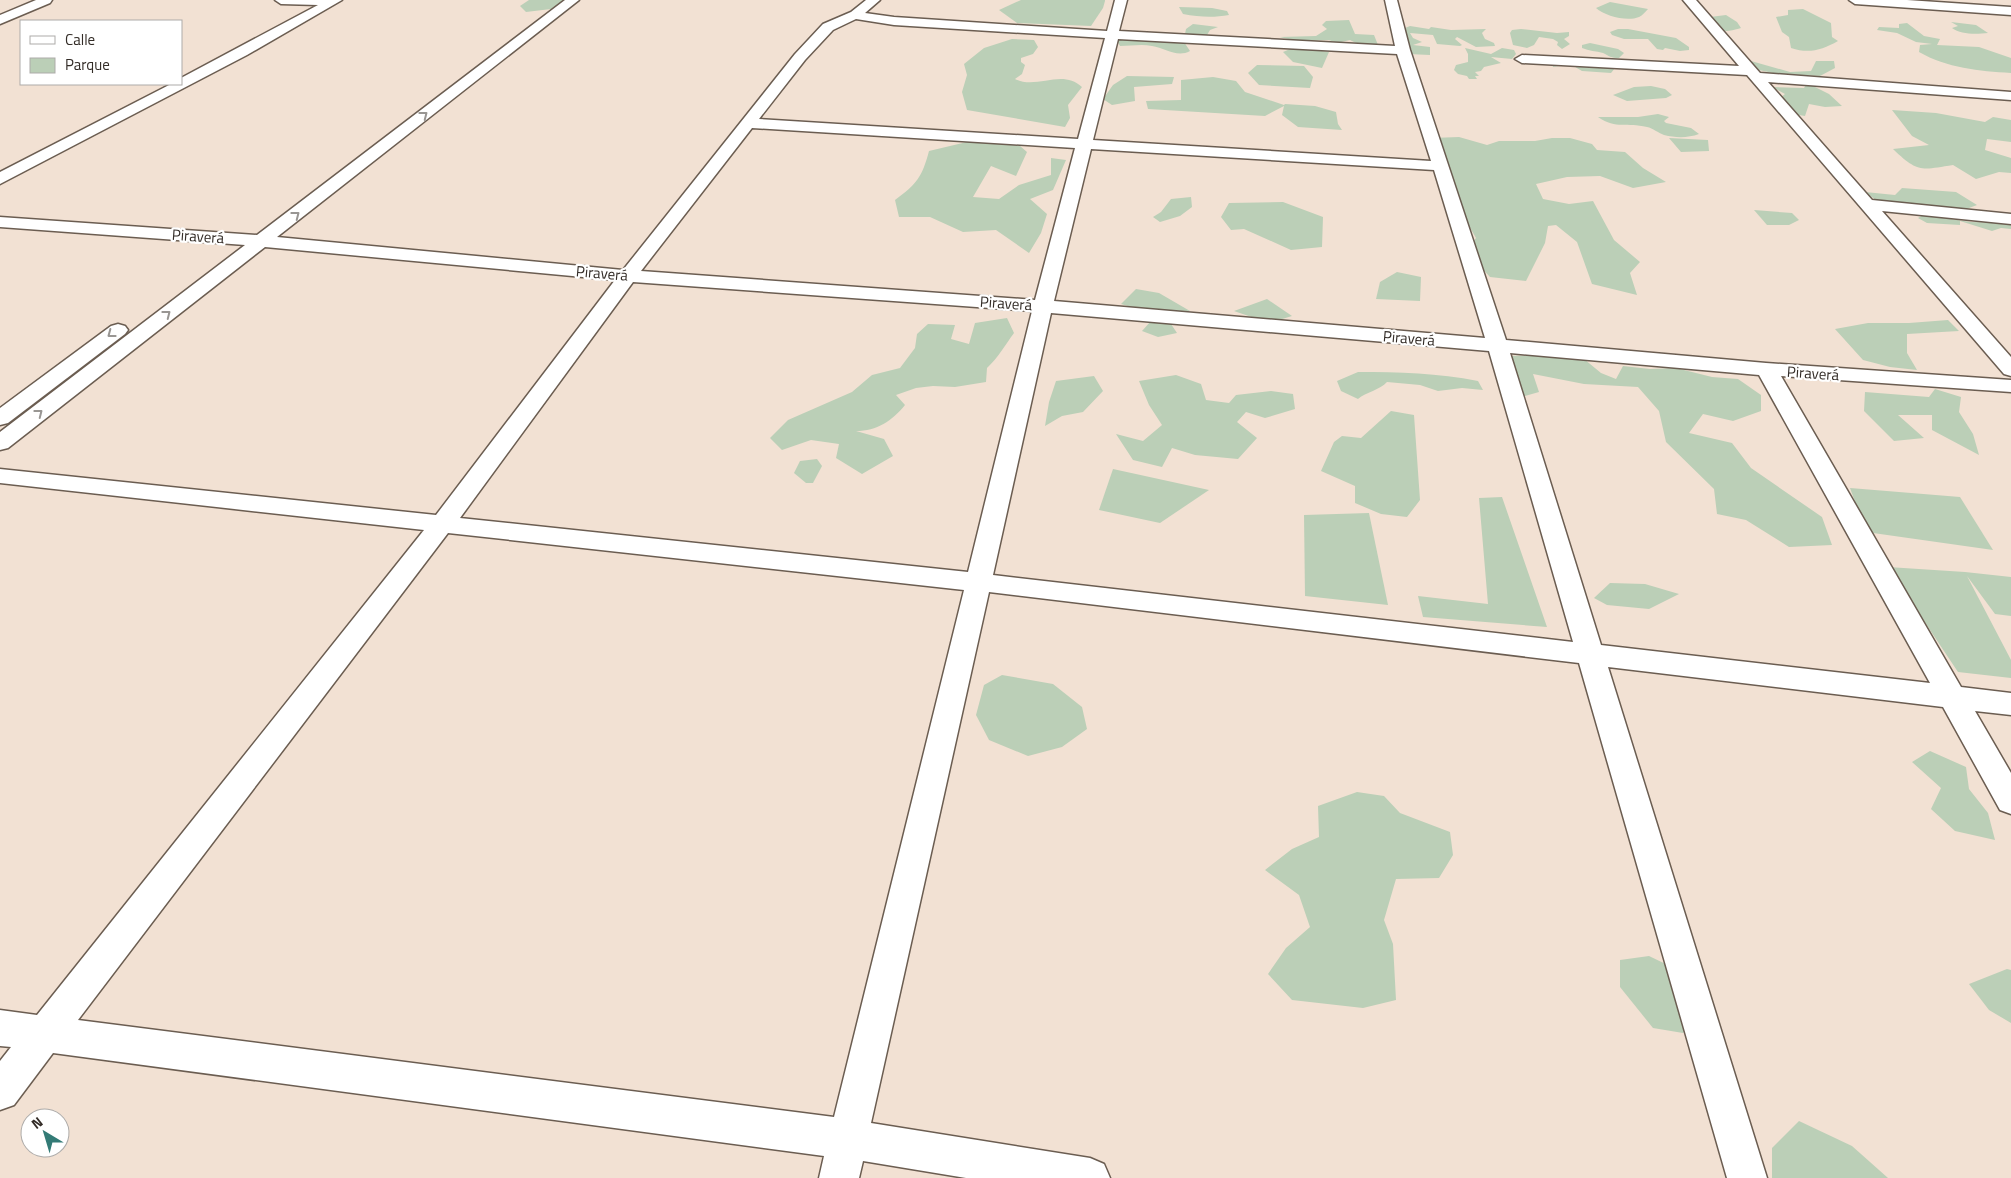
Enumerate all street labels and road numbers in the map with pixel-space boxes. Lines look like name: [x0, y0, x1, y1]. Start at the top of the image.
street label: Piraverá: [171, 223, 225, 249]
street label: Piraverá: [575, 259, 629, 287]
street label: Piraverá: [979, 290, 1033, 316]
street label: Piraverá: [1382, 324, 1436, 352]
street label: Piraverá: [1786, 360, 1840, 386]

